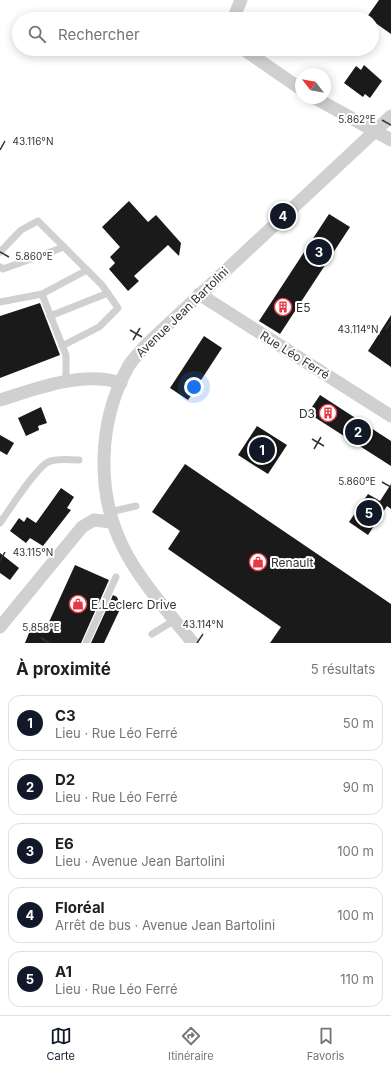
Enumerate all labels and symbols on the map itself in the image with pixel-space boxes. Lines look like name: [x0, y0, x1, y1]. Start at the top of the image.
north arrow: [295, 68, 331, 104]
text: 5.862°E: [338, 113, 376, 125]
text: 43.116°N: [13, 135, 53, 147]
pin: 4: [270, 201, 296, 231]
pin: 3: [306, 237, 332, 267]
text: 5.860°E: [15, 250, 53, 262]
street label: Avenue Jean Bartolini: [133, 264, 231, 360]
building icon: E5: [273, 297, 293, 317]
place label: E5: [296, 300, 311, 315]
text: 43.114°N: [338, 323, 378, 335]
street label: Rue Léo Ferré: [257, 328, 333, 382]
your location: [184, 377, 204, 397]
building icon: D3: [318, 403, 338, 423]
place label: D3: [299, 406, 315, 421]
pin: 2: [345, 417, 371, 447]
pin: 1: [249, 435, 275, 465]
text: 5.860°E: [338, 475, 376, 487]
pin: 5: [356, 498, 382, 528]
text: 43.115°N: [13, 546, 53, 558]
shop icon: Renault: [248, 552, 268, 572]
place label: Renault: [271, 555, 314, 570]
shop icon: E.Leclerc Drive: [68, 594, 88, 614]
place label: E.Leclerc Drive: [91, 597, 177, 612]
text: 43.114°N: [183, 618, 223, 630]
text: 5.858°E: [22, 621, 60, 633]

